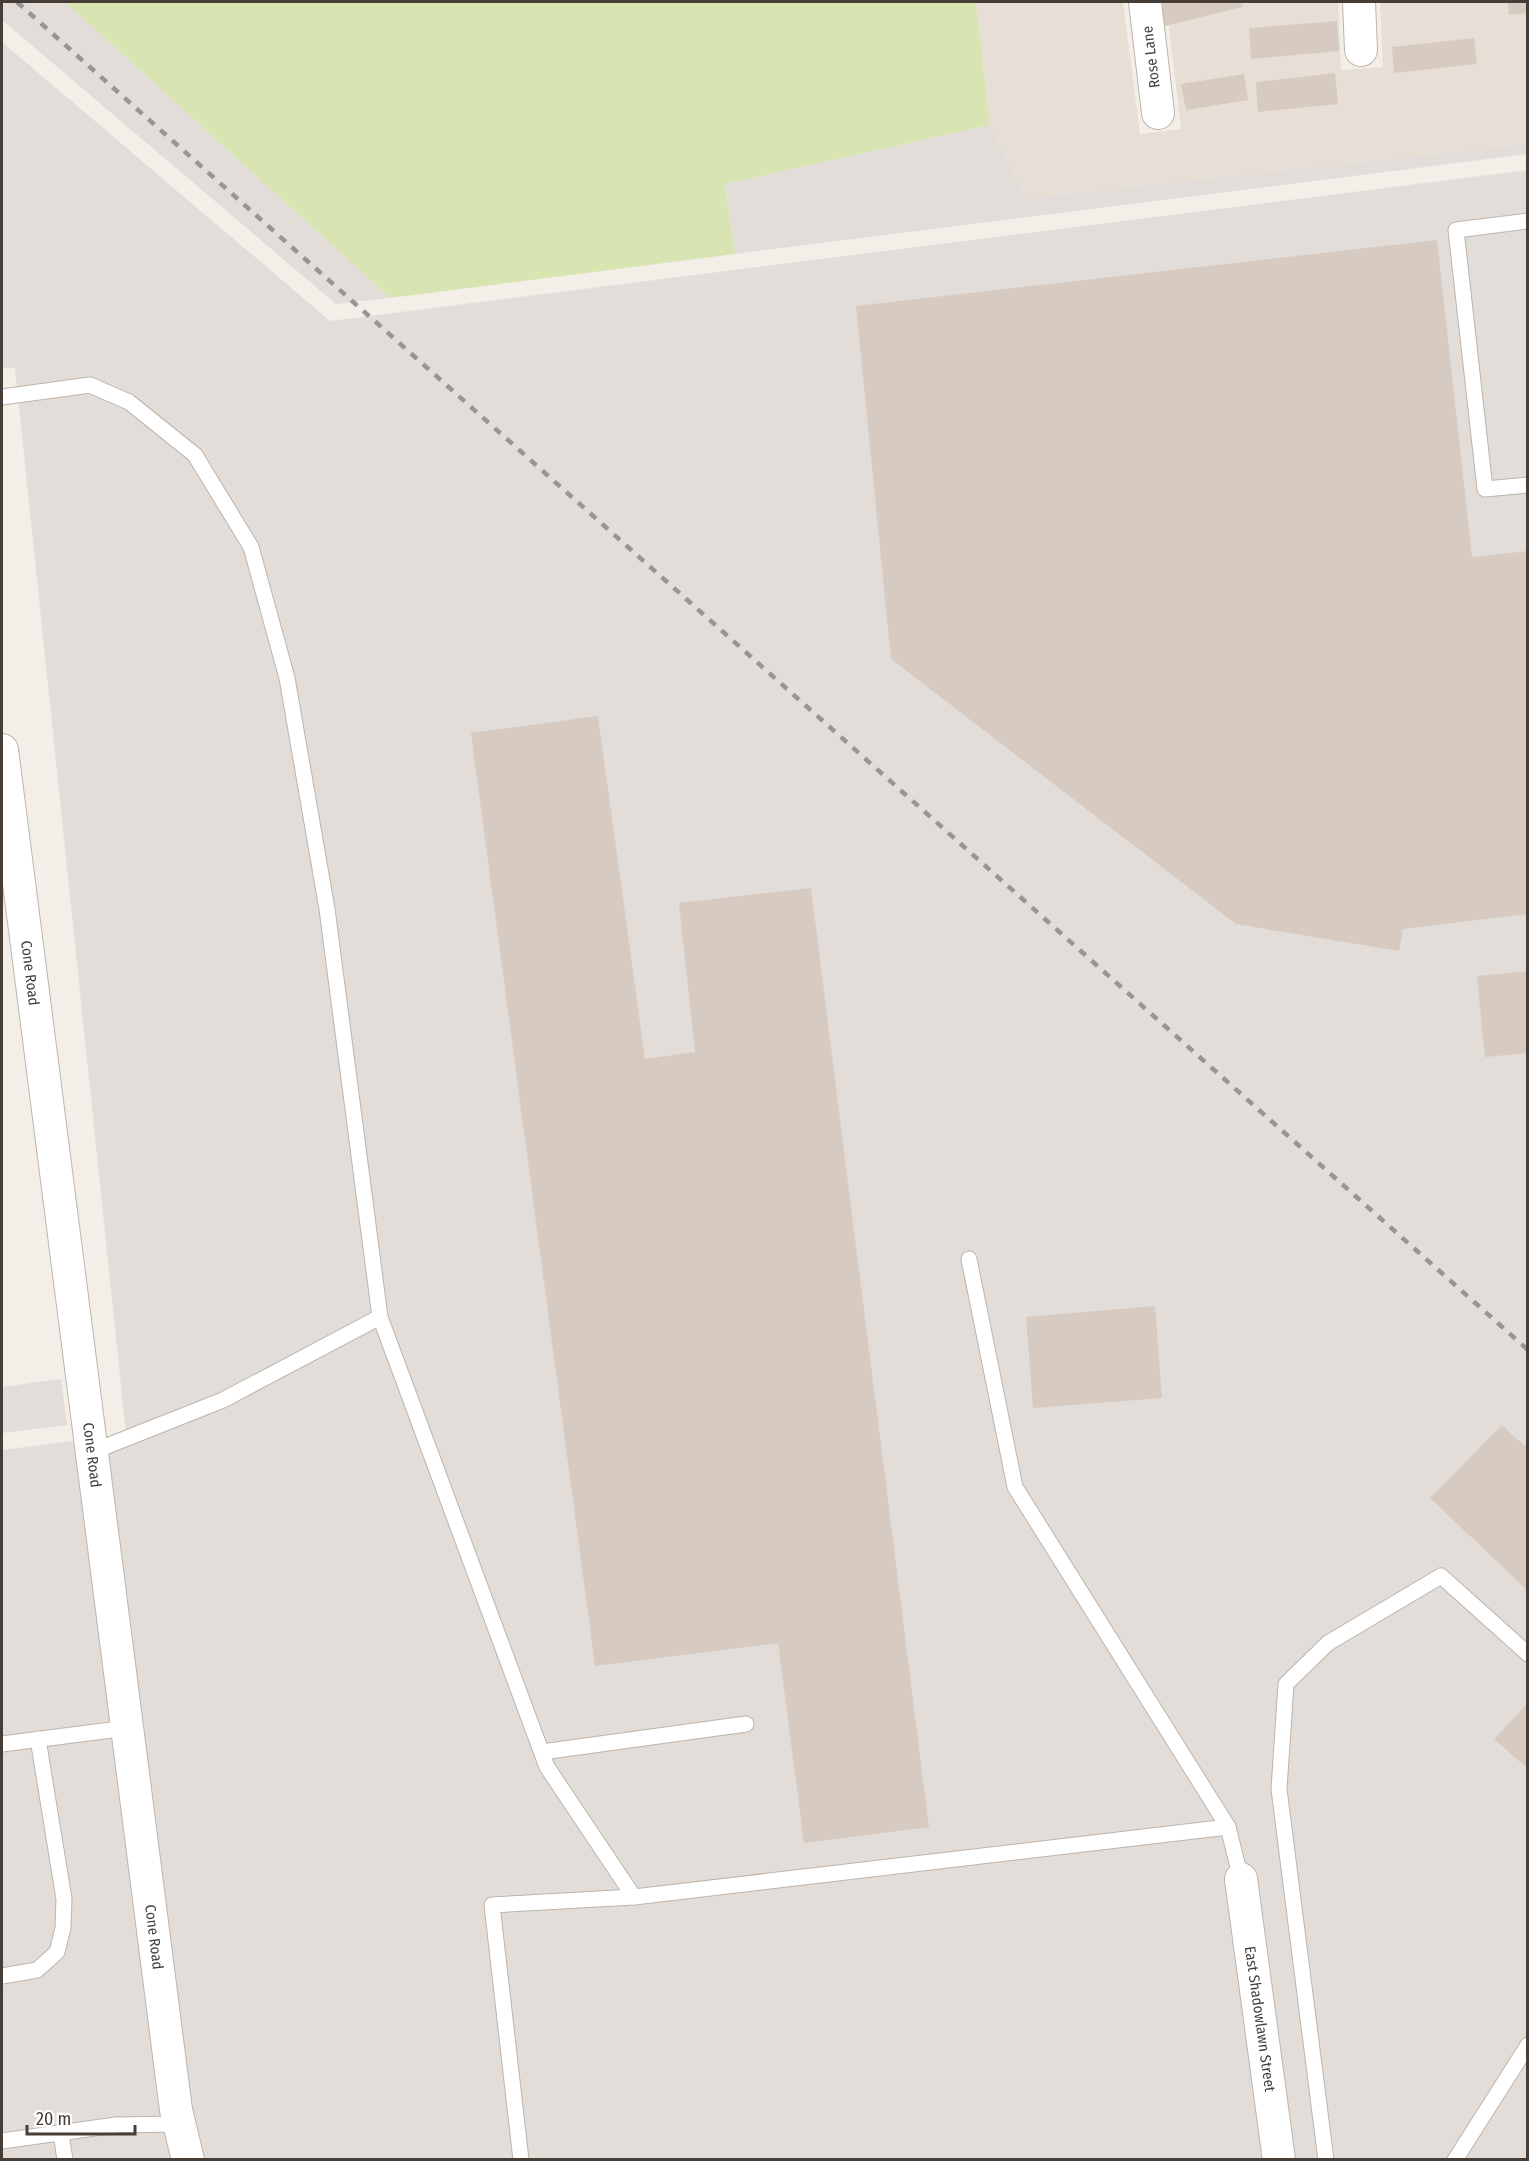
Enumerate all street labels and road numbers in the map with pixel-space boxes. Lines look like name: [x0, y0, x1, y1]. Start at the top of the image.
street label: Rose Lane: [1138, 25, 1164, 89]
street label: Cone Road: [17, 940, 43, 1006]
street label: Cone Road: [79, 1422, 105, 1488]
street label: Cone Road: [141, 1904, 167, 1970]
street label: East Shadowlawn Street: [1241, 1945, 1279, 2093]

